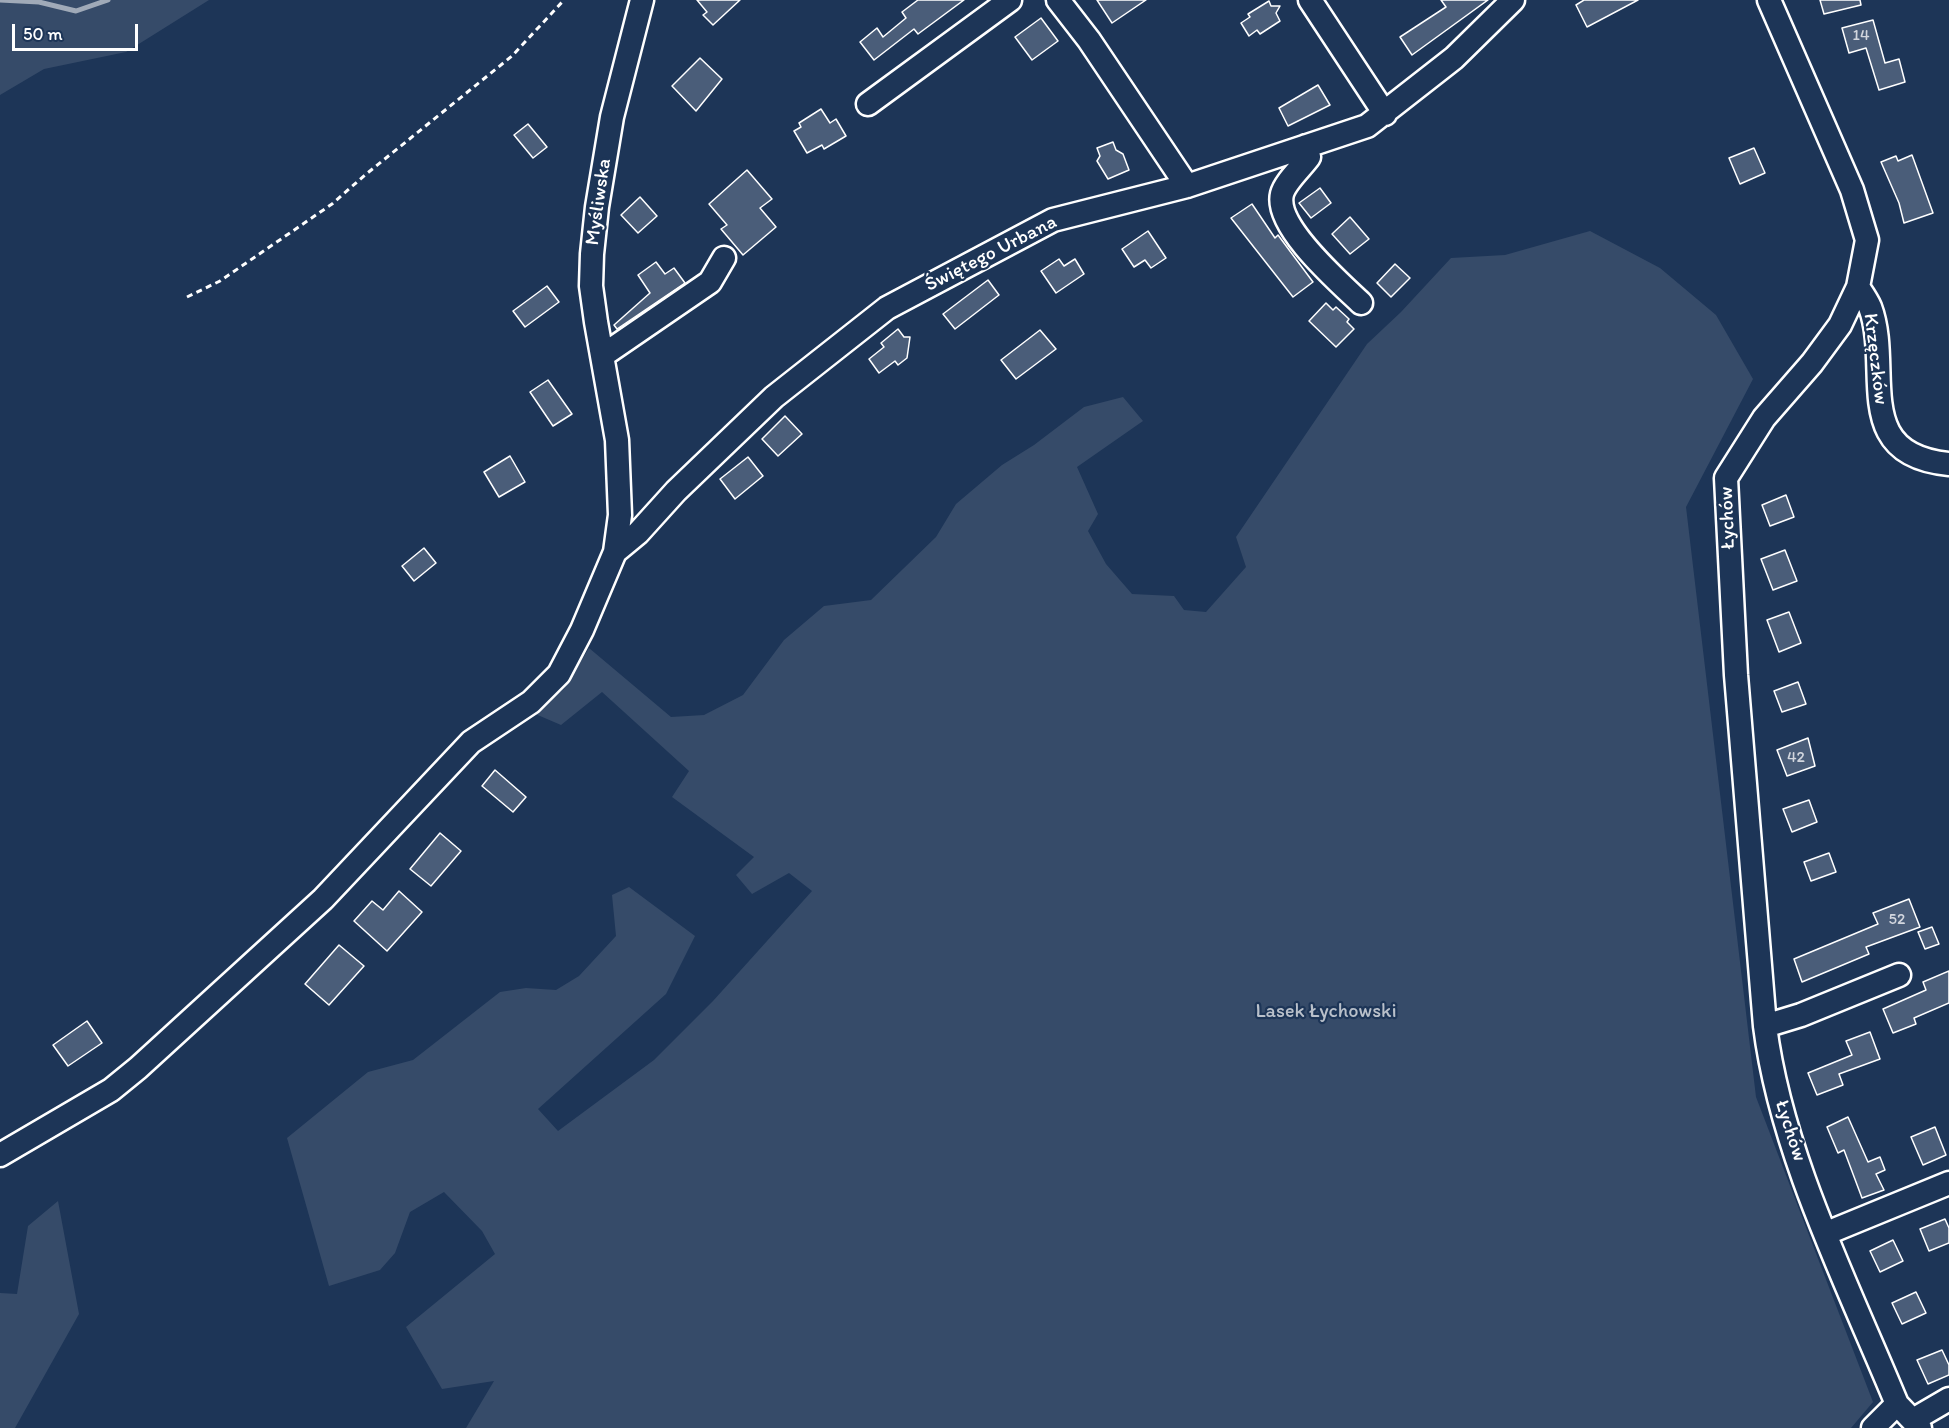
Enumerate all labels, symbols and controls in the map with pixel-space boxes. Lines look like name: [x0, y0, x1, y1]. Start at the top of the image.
scale bar: [15, 12, 141, 50]
text: 50 m: [23, 23, 63, 45]
house number: 14: [1852, 26, 1870, 46]
street label: Myśliwska: [581, 157, 617, 247]
street label: Świętego Urbana: [921, 210, 1061, 298]
street label: Krzęczków: [1857, 312, 1893, 406]
street label: Łychów: [1715, 486, 1741, 550]
house number: 42: [1787, 748, 1805, 768]
house number: 52: [1889, 910, 1905, 930]
park label: Lasek Łychowski: [1256, 1000, 1396, 1024]
street label: Łychów: [1769, 1097, 1811, 1165]

